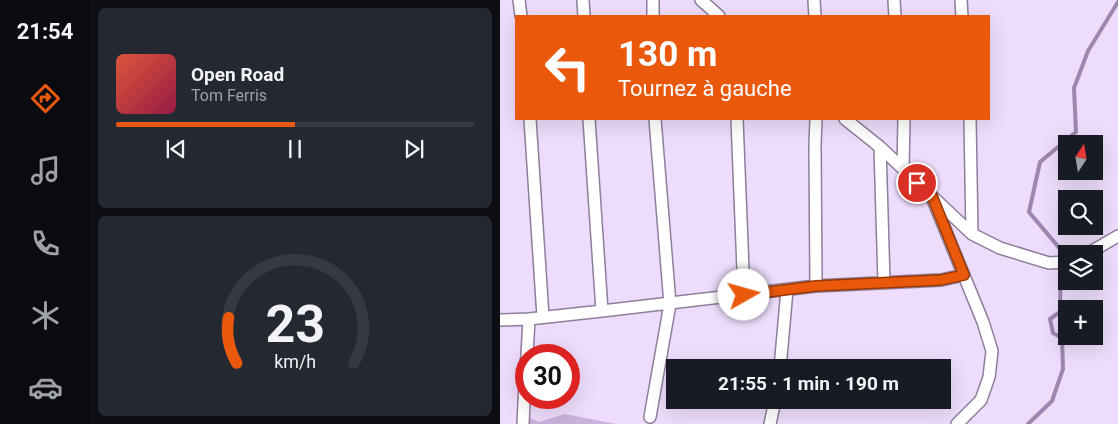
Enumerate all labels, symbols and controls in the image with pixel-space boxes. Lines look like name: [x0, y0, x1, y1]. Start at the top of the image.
text: 21:54: [17, 19, 73, 44]
text: 130 m: [618, 34, 717, 75]
icon: left: [535, 35, 600, 100]
text: Open Road: [191, 63, 284, 86]
text: Tournez à gauche: [618, 76, 792, 101]
icon: directions: [28, 81, 63, 116]
text: Tom Ferris: [191, 86, 267, 105]
icon: previous: [162, 135, 190, 163]
icon: pause: [281, 135, 309, 163]
icon: next: [400, 135, 428, 163]
north arrow: [1058, 135, 1102, 180]
map controls: [1058, 135, 1103, 345]
icon: music: [28, 153, 63, 188]
pin: [896, 162, 938, 204]
icon: arrive: [903, 169, 931, 197]
button: search: [1058, 190, 1103, 235]
icon: phone: [28, 226, 63, 261]
button: layers: [1058, 245, 1103, 290]
position arrow: [717, 268, 769, 320]
text: 23: [265, 294, 325, 355]
icon: climate: [28, 298, 63, 333]
button: +: [1058, 300, 1103, 345]
speed limit sign: 30: [515, 344, 580, 409]
text: km/h: [274, 351, 316, 372]
icon: car: [28, 370, 63, 405]
text: 21:55 · 1 min · 190 m: [718, 372, 899, 395]

